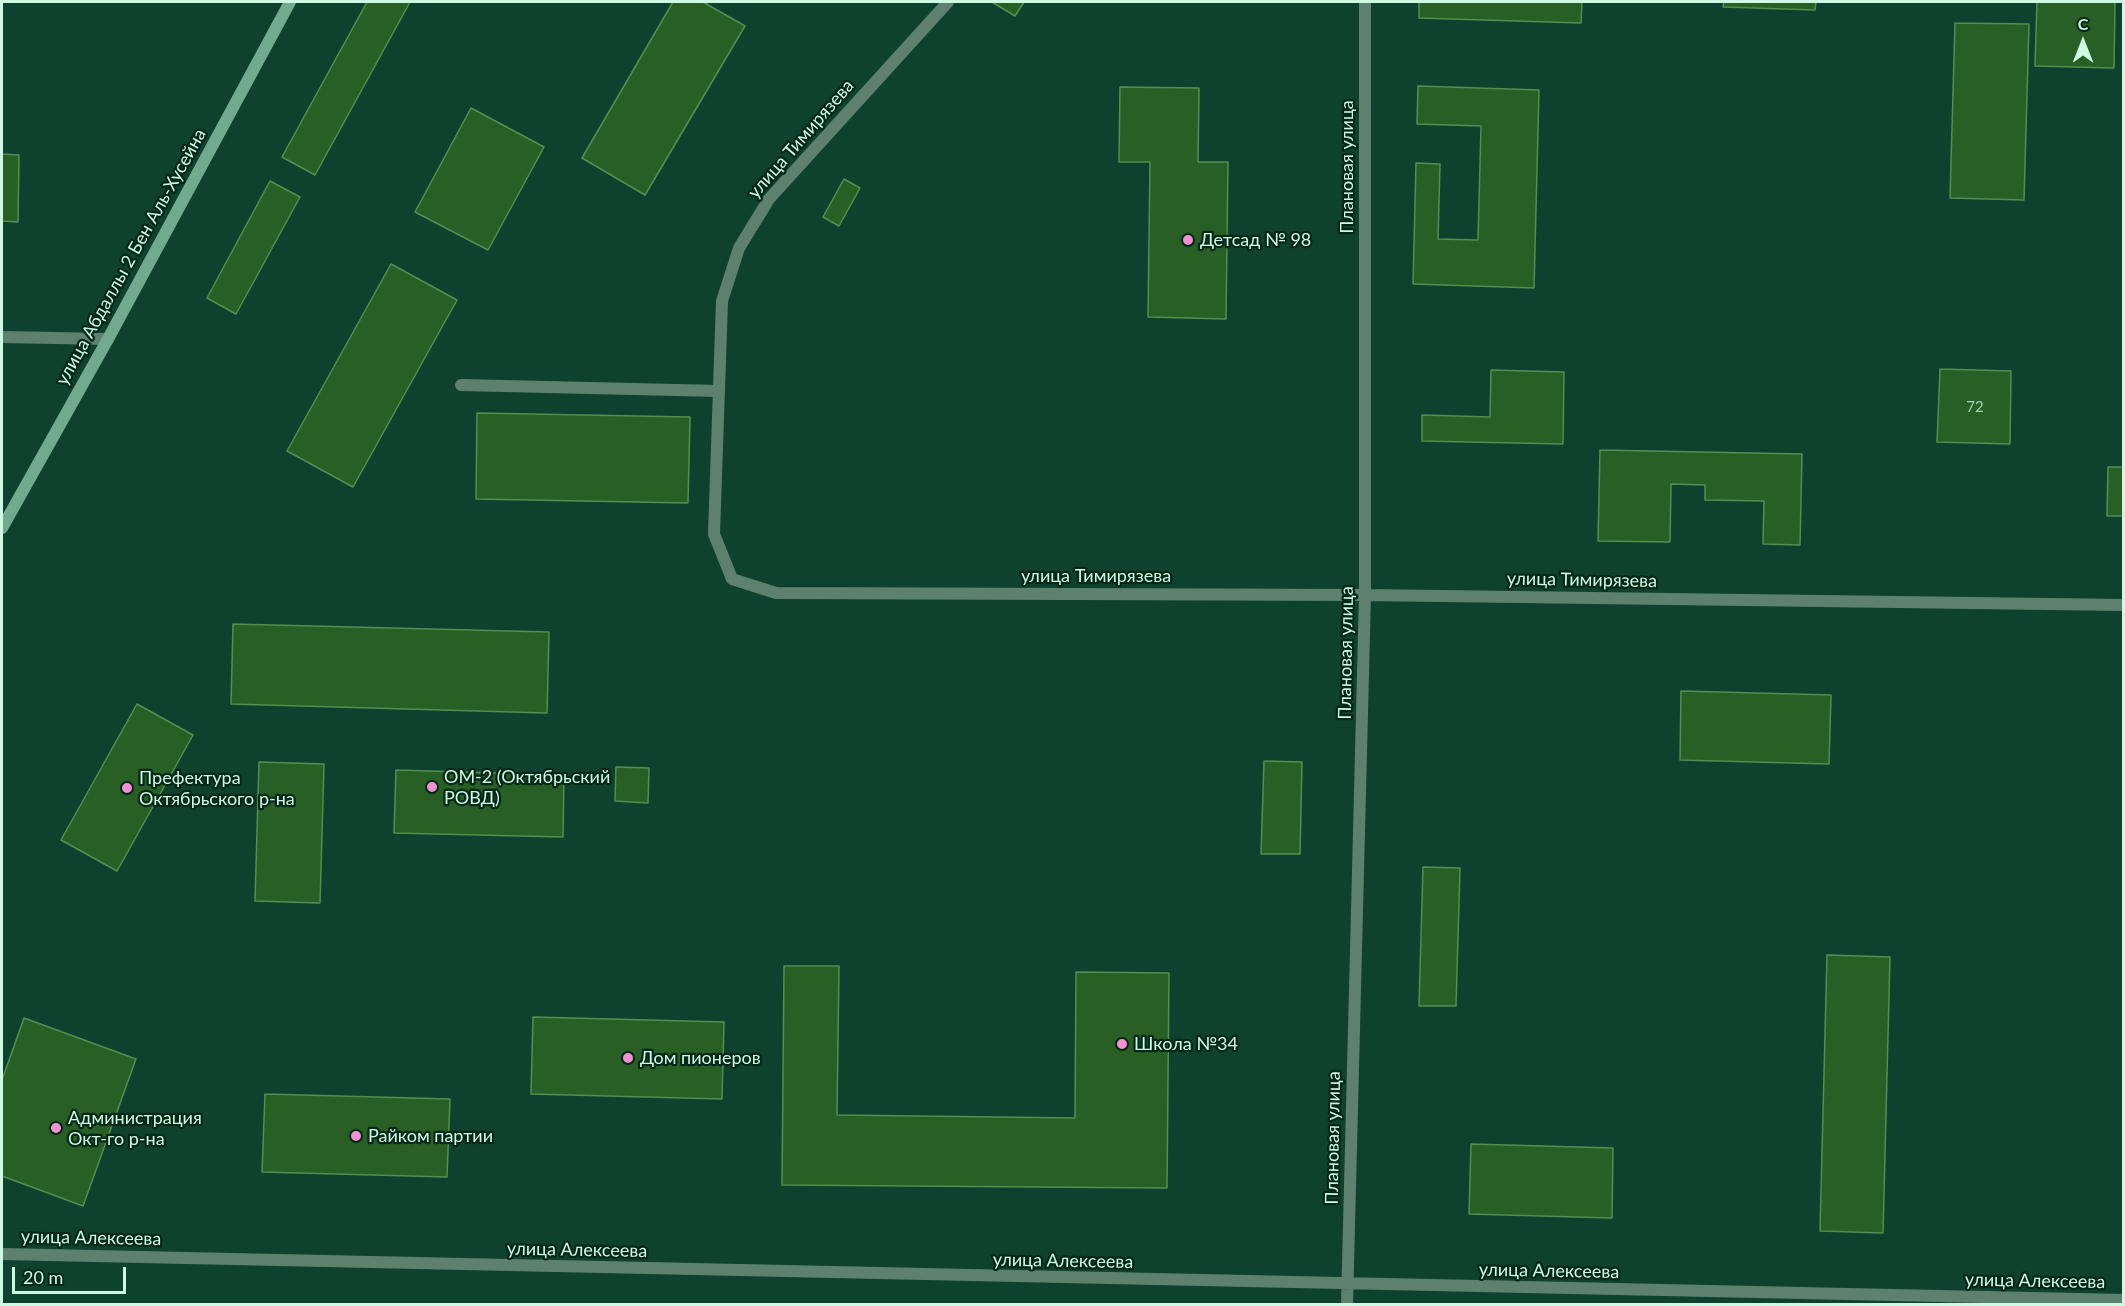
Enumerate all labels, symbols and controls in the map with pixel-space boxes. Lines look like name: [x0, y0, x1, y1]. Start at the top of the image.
north arrow: [2053, 12, 2113, 72]
text: С: [2078, 14, 2088, 33]
street label: улица Тимирязева: [744, 75, 858, 203]
street label: Плановая улица: [1336, 100, 1358, 234]
street label: улица Абдаллы 2 Бен Аль-Хусейна: [51, 125, 211, 389]
place label: Детсад № 98: [1200, 229, 1311, 251]
marker: Детсад № 98: [1181, 233, 1195, 247]
house number: 72: [1966, 398, 1984, 416]
street label: улица Тимирязева: [1021, 565, 1171, 587]
street label: улица Тимирязева: [1507, 568, 1657, 592]
street label: Плановая улица: [1334, 586, 1358, 720]
place label: ОМ-2 (Октябрьский РОВД): [444, 766, 610, 808]
place label: Префектура Октябрьского р-на: [139, 767, 295, 810]
marker: ОМ-2 (Октябрьский РОВД): [425, 780, 439, 794]
marker: Префектура Октябрьского р-на: [120, 781, 134, 795]
place label: Школа №34: [1134, 1033, 1238, 1055]
marker: Школа №34: [1115, 1037, 1129, 1051]
place label: Дом пионеров: [640, 1047, 761, 1069]
marker: Дом пионеров: [621, 1051, 635, 1065]
street label: Плановая улица: [1321, 1071, 1345, 1205]
place label: Администрация Окт-го р-на: [68, 1107, 202, 1150]
marker: Администрация Окт-го р-на: [49, 1121, 63, 1135]
place label: Райком партии: [368, 1125, 493, 1147]
marker: Райком партии: [349, 1129, 363, 1143]
street label: улица Алексеева: [21, 1226, 161, 1250]
street label: улица Алексеева: [507, 1238, 647, 1262]
street label: улица Алексеева: [993, 1249, 1133, 1273]
scale bar: [15, 1255, 129, 1293]
street label: улица Алексеева: [1479, 1259, 1619, 1283]
text: 20 m: [23, 1266, 63, 1288]
street label: улица Алексеева: [1965, 1269, 2105, 1293]

